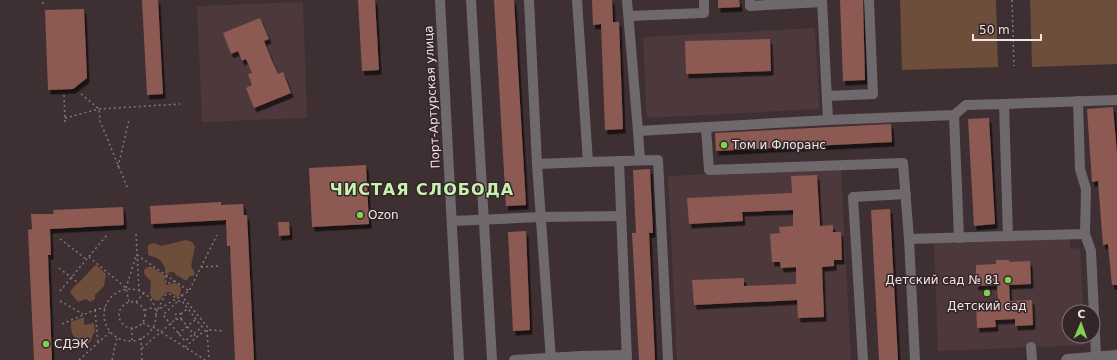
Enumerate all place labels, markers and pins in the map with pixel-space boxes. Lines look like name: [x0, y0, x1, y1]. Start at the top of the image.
place label: Том и Флоранс: [731, 138, 826, 152]
marker: Том и Флоранс: [719, 140, 729, 150]
place label: Ozon: [368, 208, 399, 222]
marker: Ozon: [355, 210, 365, 220]
place label: Детский сад № 81: [885, 273, 1000, 287]
marker: Детский сад № 81: [1003, 275, 1013, 285]
marker: Детский сад: [982, 288, 992, 298]
place label: Детский сад: [947, 299, 1027, 313]
place label: СДЭК: [54, 337, 89, 351]
marker: СДЭК: [41, 339, 51, 349]

